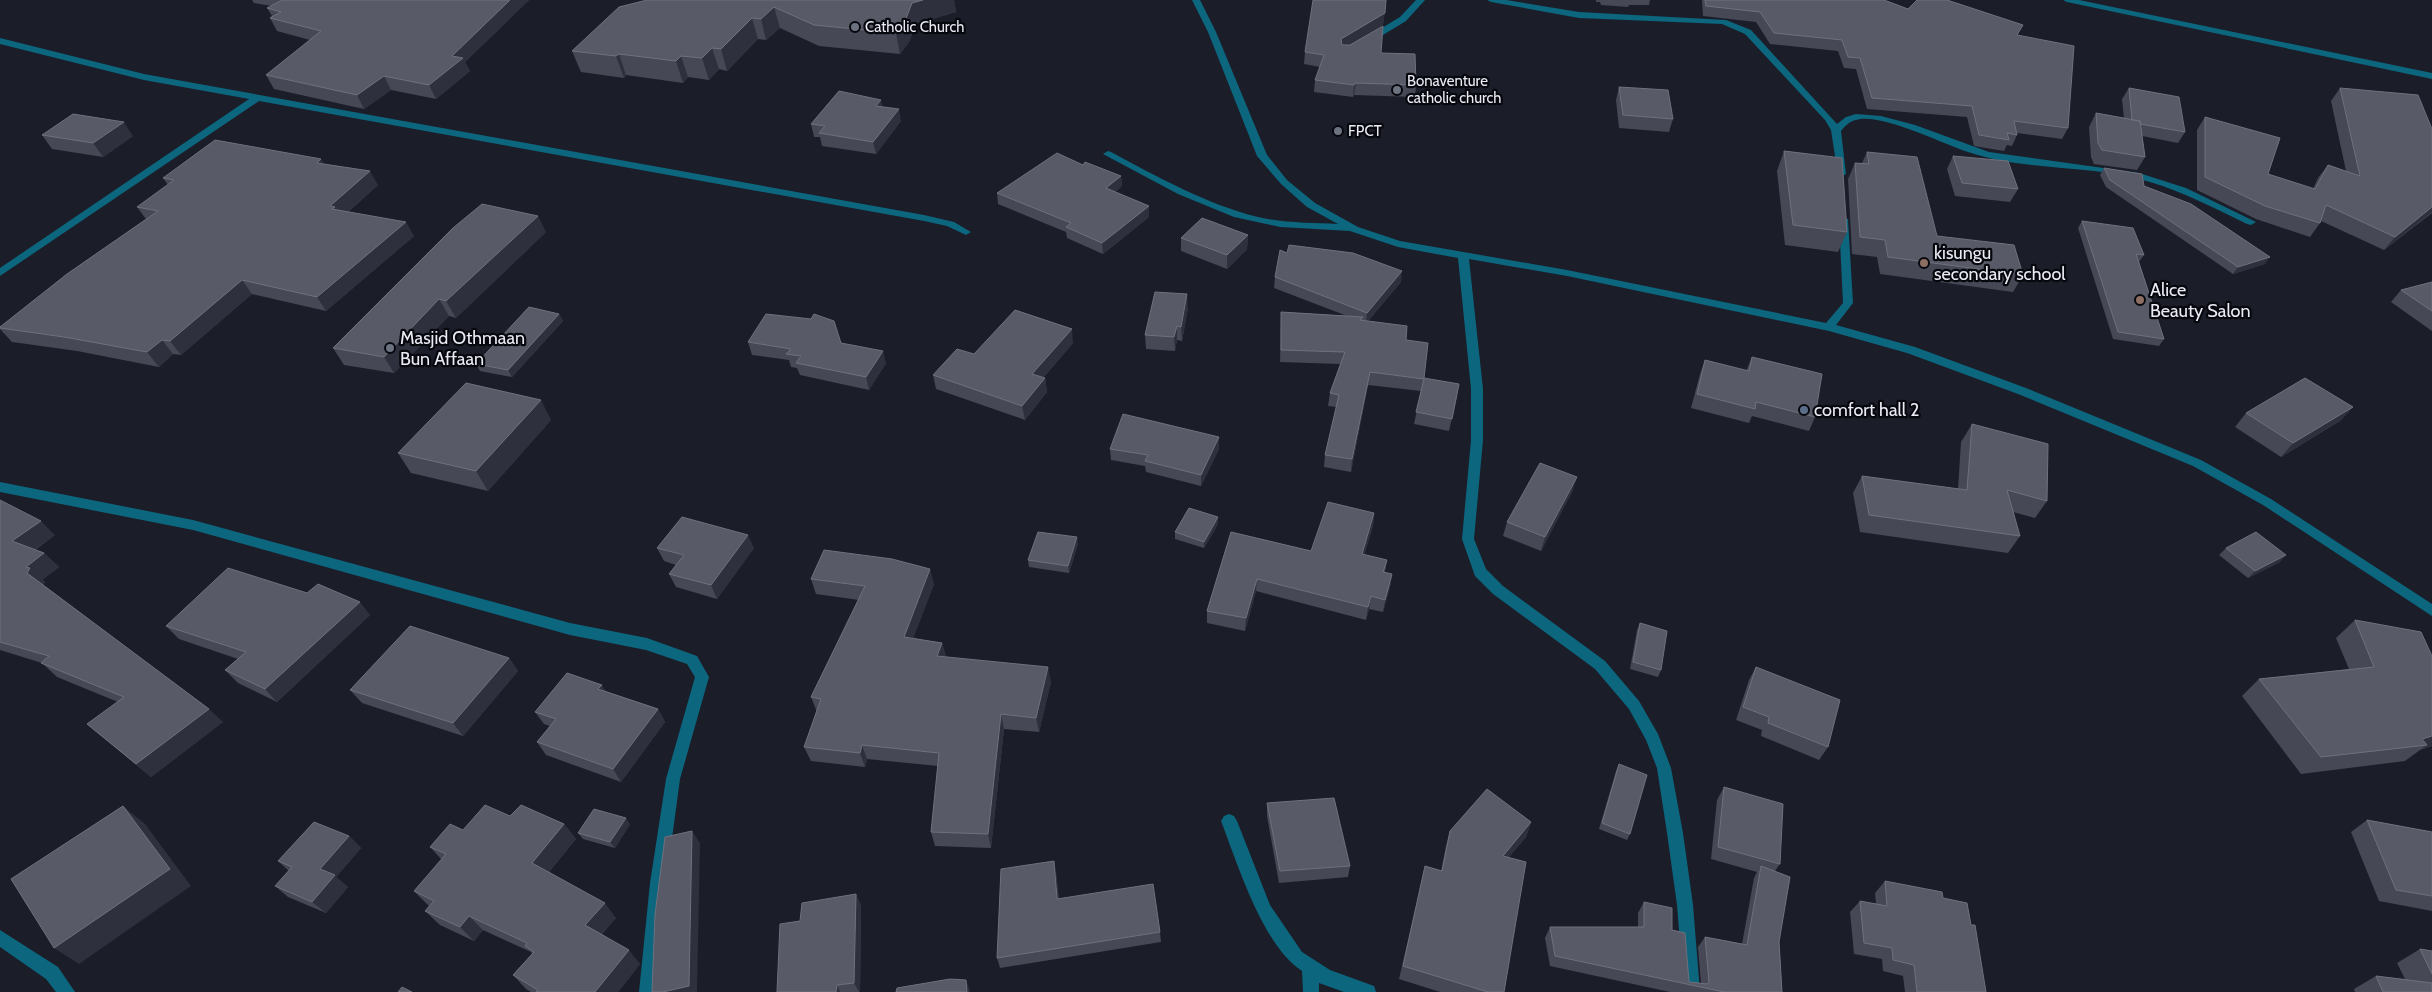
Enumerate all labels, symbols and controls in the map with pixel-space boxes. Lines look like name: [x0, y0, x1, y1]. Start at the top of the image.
place label: Catholic Church: [865, 18, 964, 36]
marker: Catholic Church: [849, 21, 861, 33]
place label: Bonaventure catholic church: [1407, 72, 1501, 107]
marker: Bonaventure catholic church: [1391, 84, 1403, 96]
place label: FPCT: [1348, 122, 1382, 140]
marker: FPCT: [1332, 125, 1344, 137]
place label: kisungu secondary school: [1934, 242, 2066, 285]
marker: kisungu secondary school: [1918, 257, 1930, 269]
place label: Alice Beauty Salon: [2150, 279, 2251, 322]
marker: Alice Beauty Salon: [2134, 294, 2146, 306]
place label: Masjid Othmaan Bun Affaan: [400, 327, 525, 370]
marker: Masjid Othmaan Bun Affaan: [384, 342, 396, 354]
place label: comfort hall 2: [1814, 399, 1920, 421]
marker: comfort hall 2: [1798, 404, 1810, 416]

